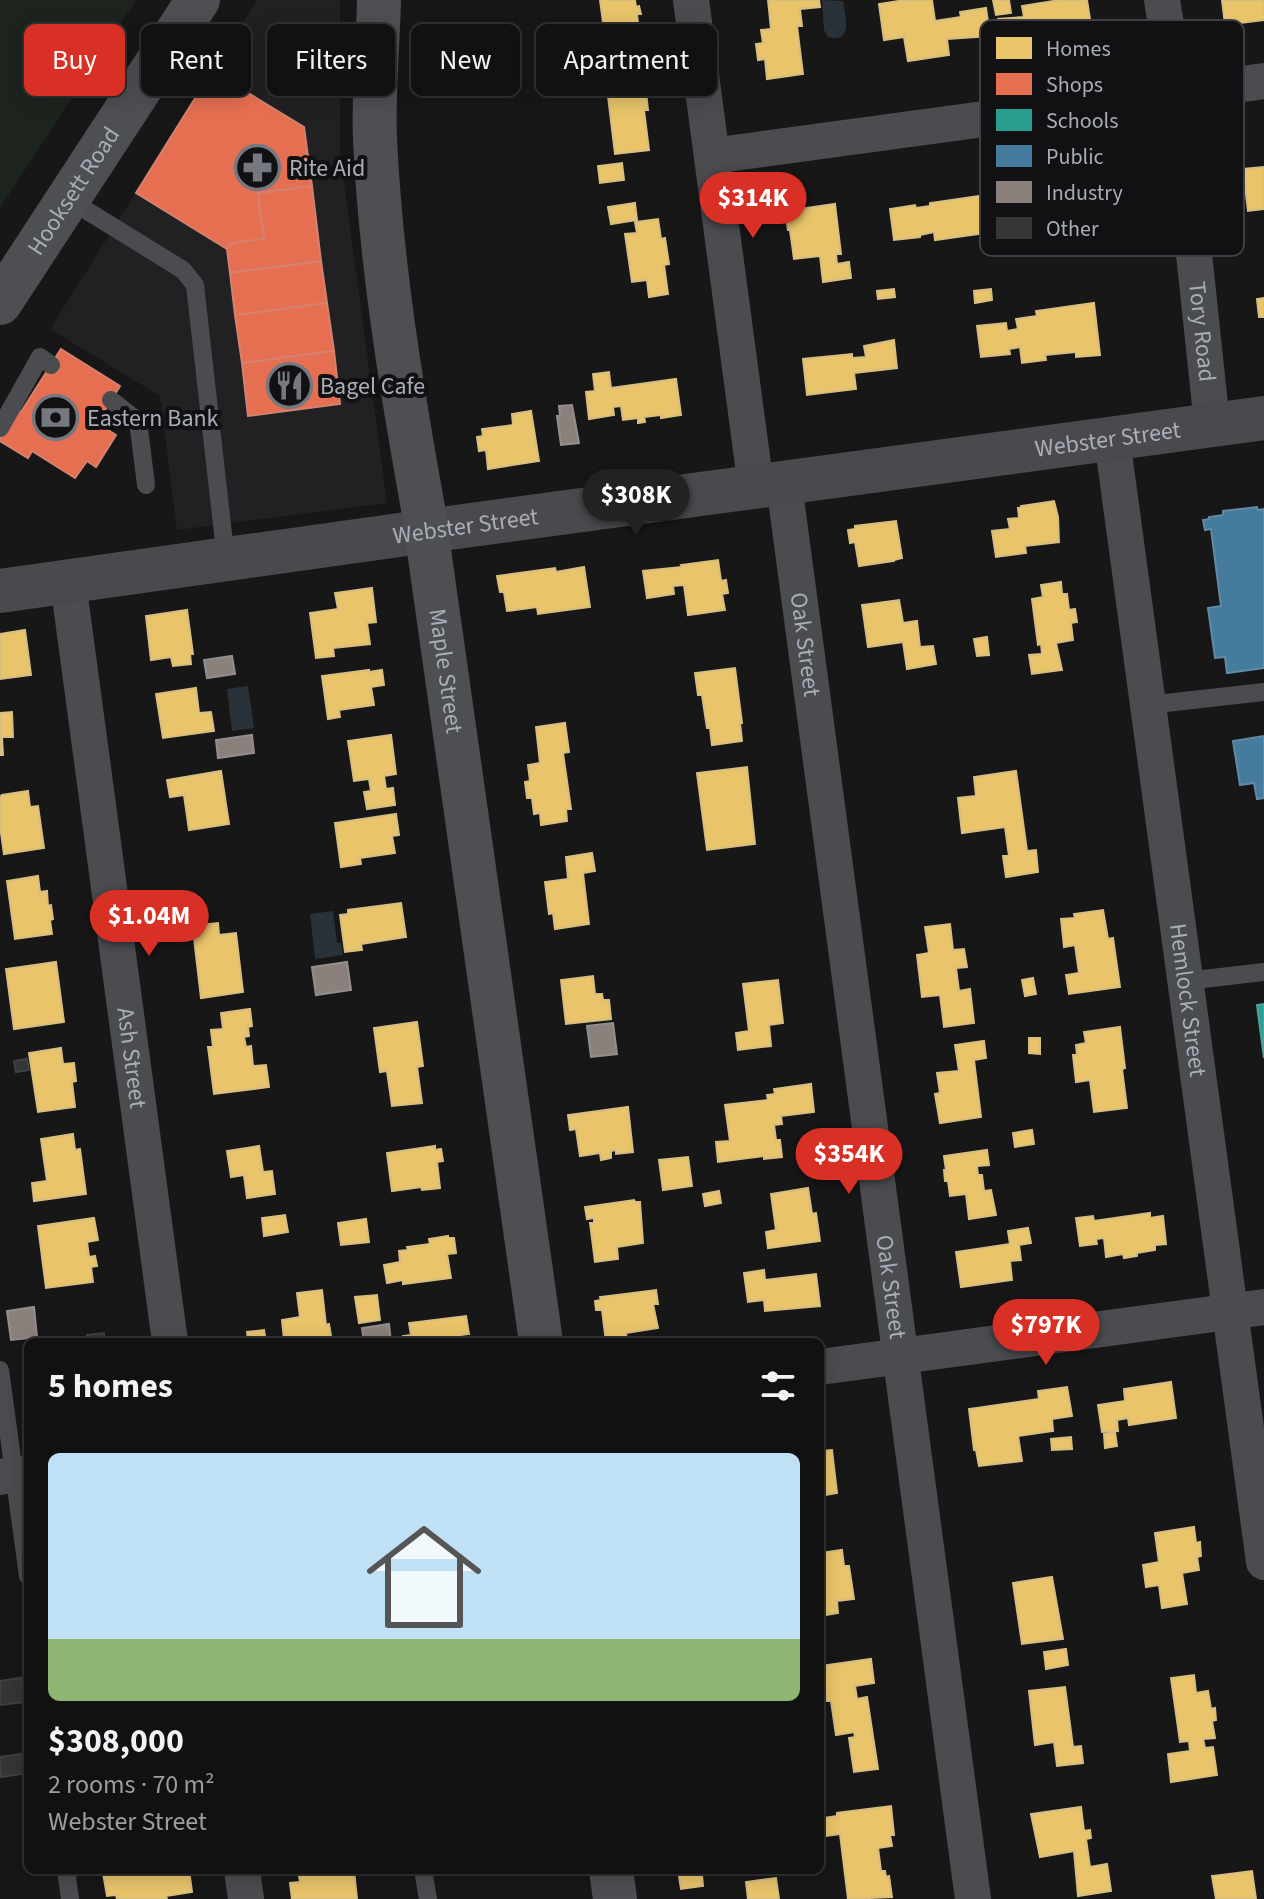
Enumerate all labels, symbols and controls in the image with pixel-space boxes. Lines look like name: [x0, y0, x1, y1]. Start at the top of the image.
legend: [980, 20, 1244, 256]
chip: Buy: [24, 24, 125, 96]
chip: Rent: [141, 24, 251, 96]
chip: Filters: [267, 24, 395, 96]
chip: New: [411, 24, 520, 96]
chip: Apartment: [536, 24, 717, 96]
text: Homes: [1046, 33, 1111, 65]
text: Shops: [1046, 69, 1103, 101]
text: Schools: [1046, 105, 1118, 137]
street label: Hooksett Road: [19, 120, 129, 262]
text: Public: [1046, 141, 1104, 173]
pharmacy icon: Rite Aid: [234, 144, 282, 192]
place label: Rite Aid: [289, 151, 365, 186]
pin: $314K: [697, 172, 809, 240]
text: Industry: [1046, 177, 1123, 209]
text: $314K: [718, 179, 788, 216]
text: Other: [1046, 213, 1099, 245]
street label: Tory Road: [1179, 280, 1224, 383]
restaurant icon: Bagel Cafe: [265, 362, 313, 410]
place label: Bagel Cafe: [320, 369, 425, 404]
bank icon: Eastern Bank: [32, 394, 80, 442]
place label: Eastern Bank: [87, 401, 219, 436]
street label: Webster Street: [1033, 412, 1183, 467]
pin: $308K: [580, 469, 692, 537]
text: $308K: [601, 476, 671, 513]
street label: Webster Street: [390, 499, 541, 554]
street label: Oak Street: [781, 590, 829, 699]
street label: Maple Street: [419, 606, 472, 736]
pin: $1.04M: [84, 890, 214, 958]
text: $1.04M: [108, 897, 190, 934]
street label: Hemlock Street: [1160, 921, 1215, 1079]
street label: Ash Street: [107, 1005, 155, 1111]
pin: $354K: [793, 1128, 905, 1196]
text: $354K: [814, 1135, 884, 1172]
street label: Oak Street: [866, 1233, 915, 1341]
pin: $797K: [990, 1299, 1102, 1367]
text: $797K: [1011, 1306, 1081, 1343]
text: 5 homes: [48, 1362, 173, 1411]
icon: filters: [756, 1364, 800, 1408]
icon: home: [352, 1505, 496, 1649]
text: $308,000: [48, 1717, 184, 1766]
text: 2 rooms · 70 m²: [48, 1766, 215, 1803]
text: Webster Street: [48, 1803, 207, 1840]

